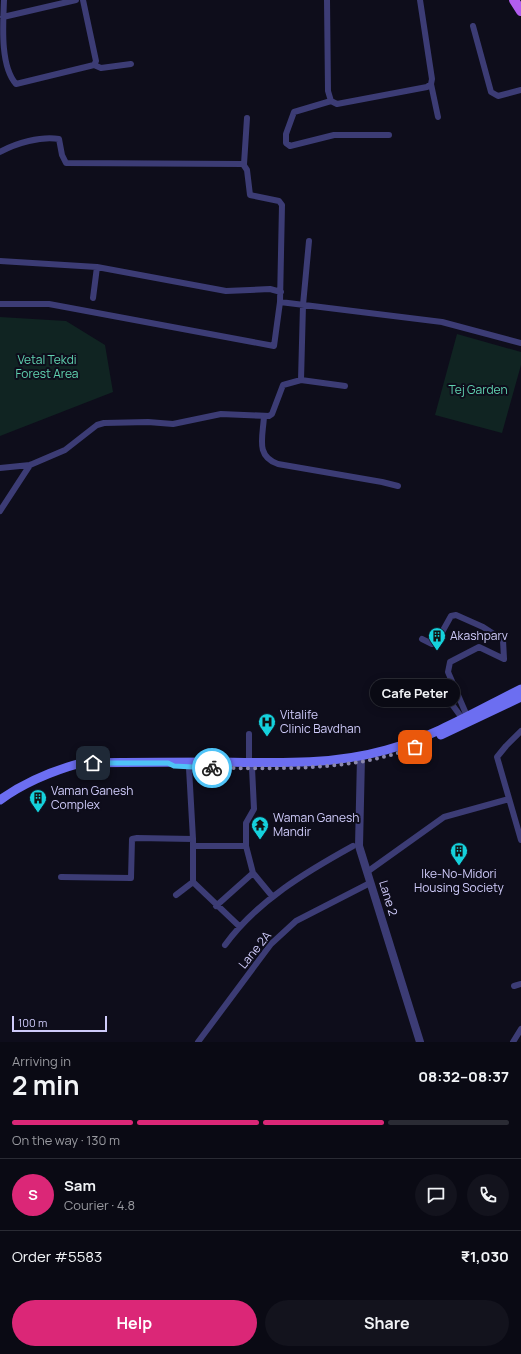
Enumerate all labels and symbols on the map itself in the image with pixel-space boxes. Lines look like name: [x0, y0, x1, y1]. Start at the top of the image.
park label: Vetal Tekdi Forest Area: [15, 351, 79, 382]
park label: Tej Garden: [448, 381, 508, 398]
building icon: Akashparv: [427, 626, 447, 651]
place label: Akashparv: [450, 627, 508, 644]
callout: Cafe Peter: [370, 679, 460, 707]
place label: Vitalife Clinic Bavdhan: [280, 706, 361, 737]
hospital icon: Vitalife Clinic Bavdhan: [257, 712, 277, 737]
pin: [398, 730, 432, 764]
pin: [76, 746, 110, 780]
courier: [192, 748, 232, 788]
place label: Vaman Ganesh Complex: [51, 782, 133, 813]
building icon: Vaman Ganesh Complex: [28, 788, 48, 813]
place label: Waman Ganesh Mandir: [273, 809, 359, 840]
temple icon: Waman Ganesh Mandir: [250, 815, 270, 840]
building icon: Ike-No-Midori Housing Society: [449, 841, 469, 866]
place label: Ike-No-Midori Housing Society: [414, 865, 505, 896]
street label: Lane 2: [375, 878, 402, 918]
street label: Lane 2A: [234, 927, 275, 972]
scale bar: [12, 1014, 107, 1033]

